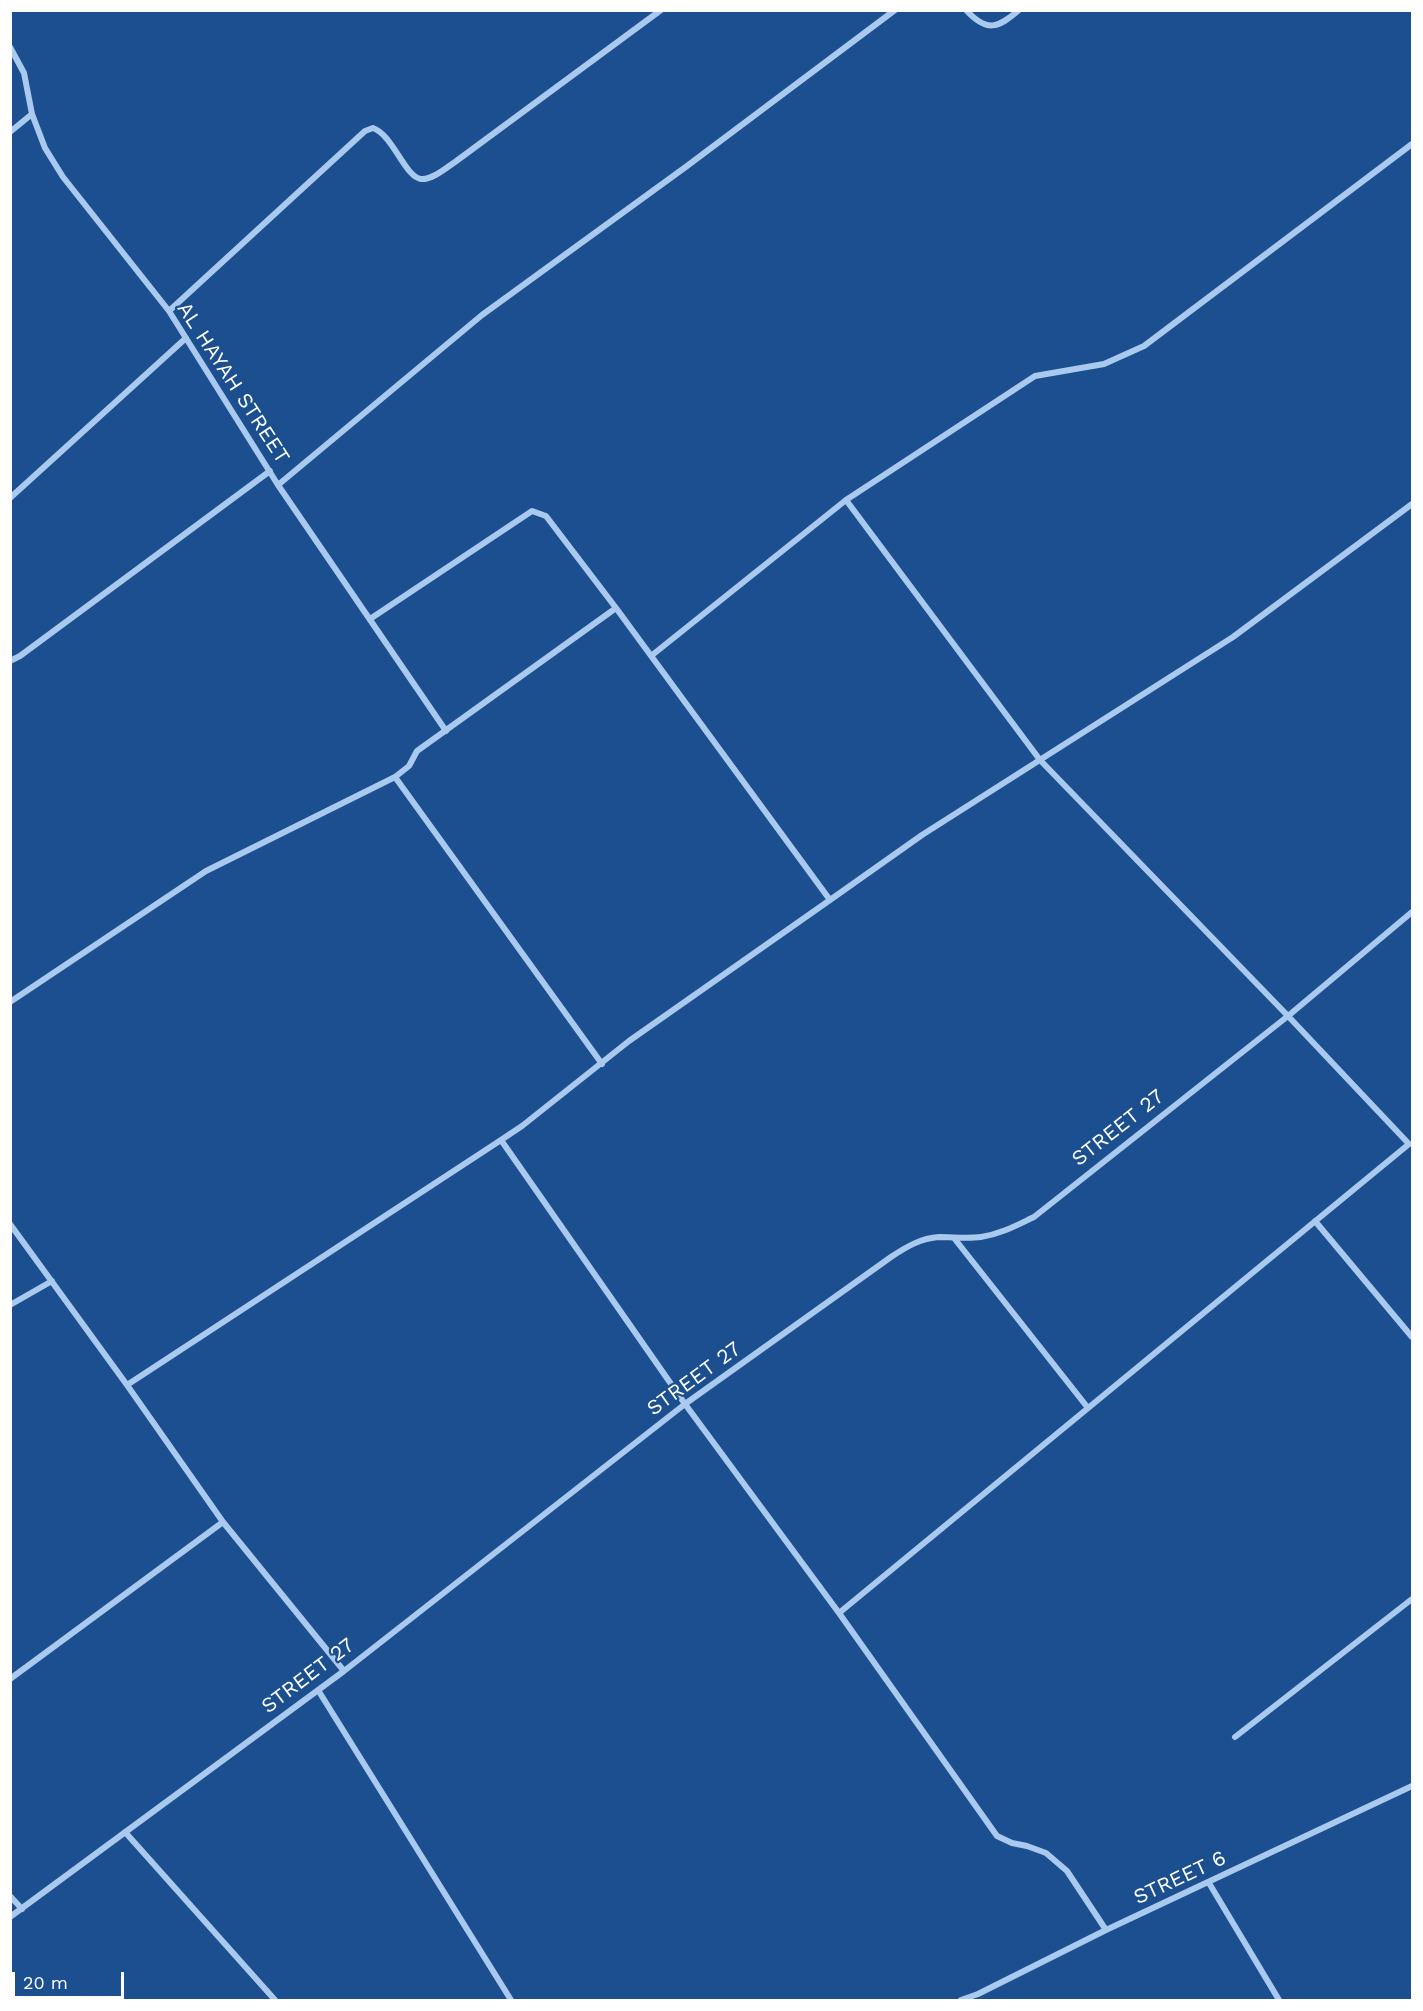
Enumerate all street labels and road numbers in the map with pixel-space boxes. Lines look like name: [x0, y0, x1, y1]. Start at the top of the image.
street label: AL HAYAH STREET: [171, 297, 295, 469]
street label: STREET 27: [1067, 1084, 1169, 1172]
street label: STREET 27: [642, 1337, 746, 1421]
street label: STREET 27: [257, 1633, 359, 1719]
street label: STREET 6: [1130, 1846, 1230, 1910]

